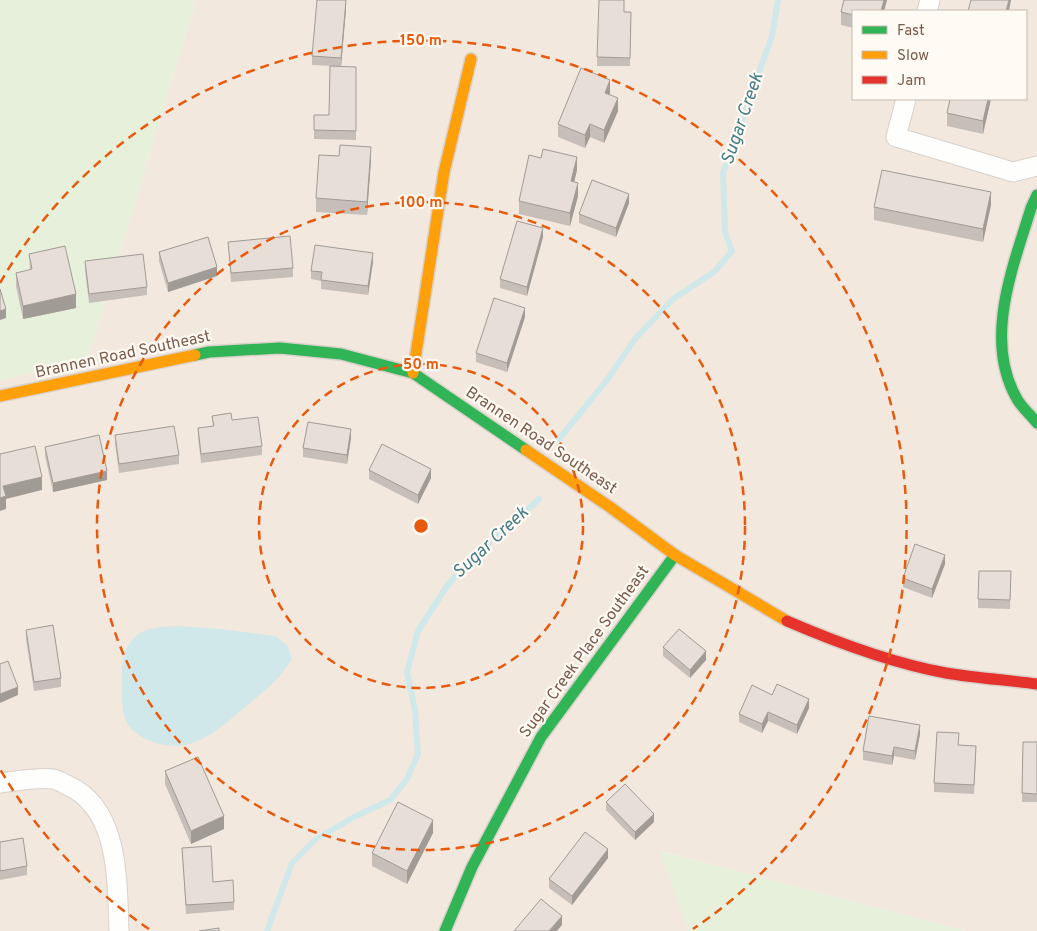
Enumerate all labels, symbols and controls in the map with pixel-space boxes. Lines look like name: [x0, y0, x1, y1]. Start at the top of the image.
legend: [852, 10, 1027, 100]
text: Fast: [897, 22, 925, 41]
text: 150 m: [400, 32, 442, 51]
text: Slow: [897, 47, 929, 66]
water label: Sugar Creek: [717, 69, 770, 168]
text: Jam: [897, 72, 926, 91]
text: 100 m: [400, 194, 442, 213]
street label: Brannen Road Southeast: [34, 327, 212, 383]
text: 50 m: [403, 356, 439, 375]
street label: Brannen Road Southeast: [461, 383, 621, 499]
water label: Sugar Creek: [448, 501, 534, 584]
centre of rings: [412, 517, 430, 535]
street label: Sugar Creek Place Southeast: [516, 562, 654, 742]

